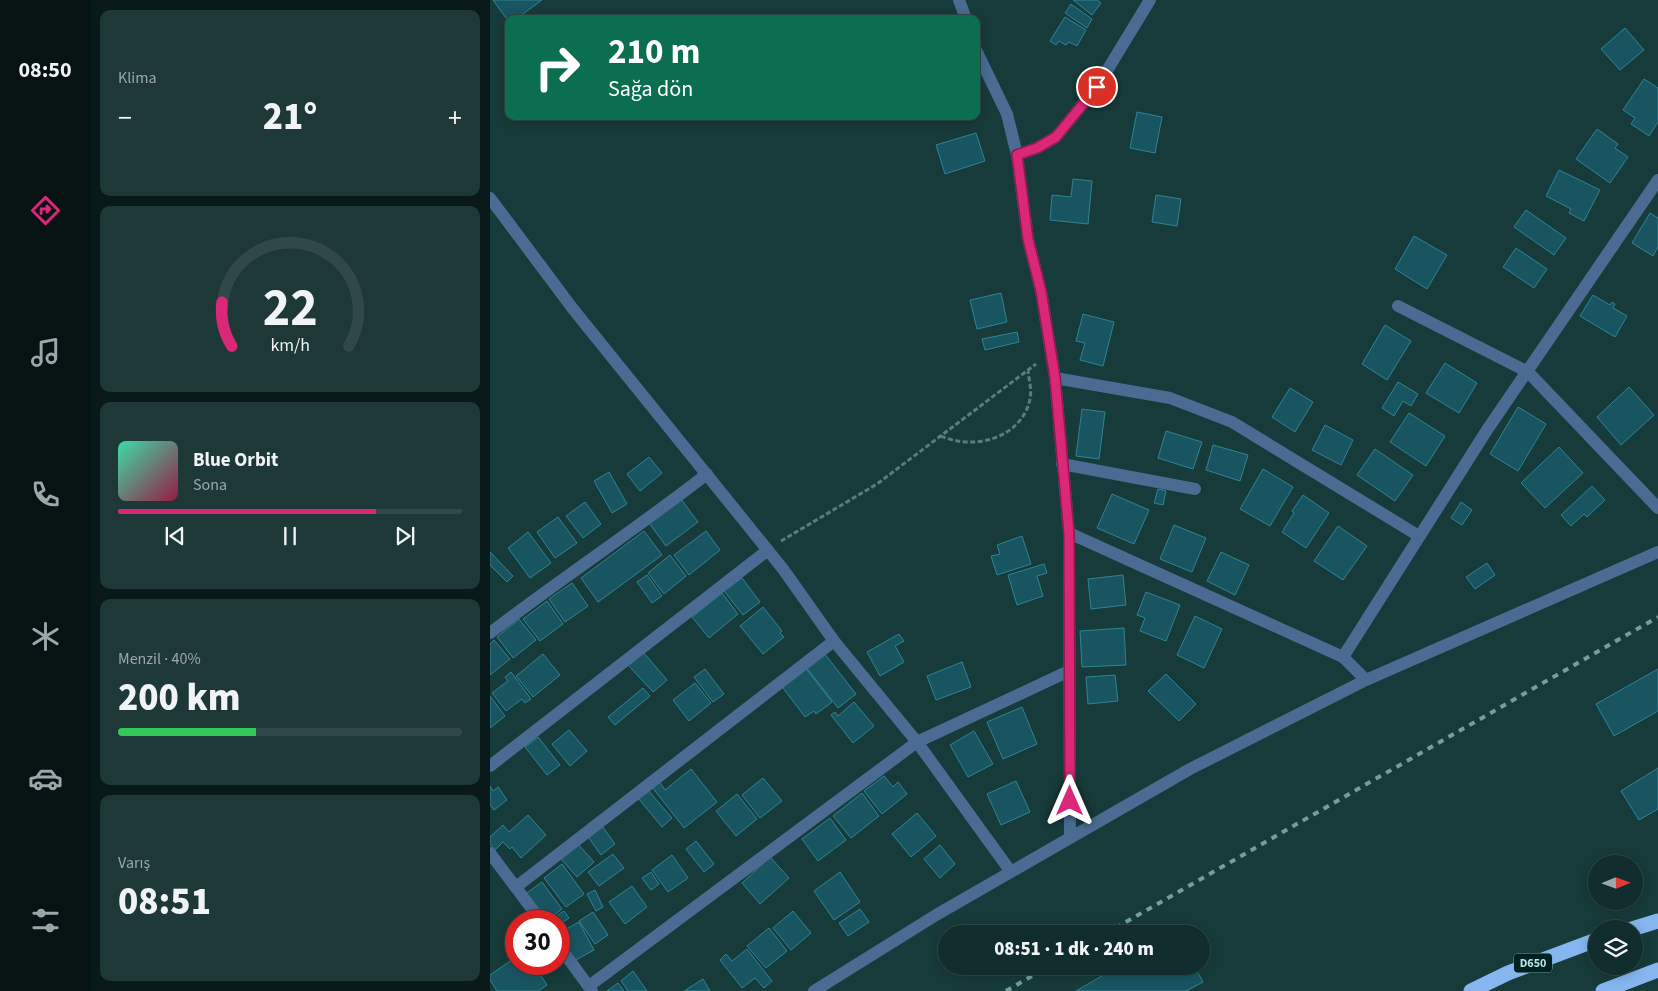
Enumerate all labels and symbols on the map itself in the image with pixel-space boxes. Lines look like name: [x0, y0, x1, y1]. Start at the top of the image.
pin: [1076, 66, 1118, 108]
position arrow: [1043, 774, 1095, 826]
north arrow: [1588, 855, 1642, 910]
speed limit sign: 30: [505, 910, 570, 975]
road number: D650: [1514, 954, 1552, 972]

